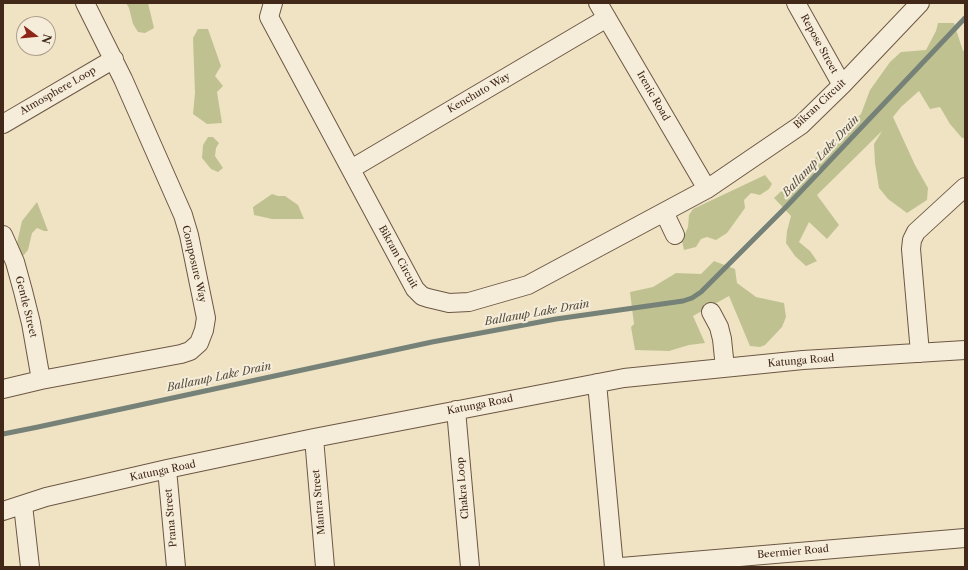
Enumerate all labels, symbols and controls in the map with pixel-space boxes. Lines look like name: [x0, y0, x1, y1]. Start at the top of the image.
street label: Repose Street: [798, 12, 840, 76]
north arrow: [16, 16, 56, 56]
text: N: [39, 33, 55, 46]
street label: Atmosphere Loop: [18, 64, 98, 118]
street label: Irenic Road: [634, 69, 672, 123]
street label: Kenchuto Way: [446, 70, 512, 116]
street label: Bikran Circuit: [791, 77, 849, 131]
water label: Ballanup Lake Drain: [780, 113, 862, 199]
street label: Bikram Circuit: [376, 223, 420, 291]
street label: Composure Way: [179, 224, 209, 304]
street label: Gentle Street: [13, 275, 39, 339]
water label: Ballanup Lake Drain: [484, 297, 590, 329]
street label: Katunga Road: [767, 352, 835, 370]
water label: Ballanup Lake Drain: [166, 360, 272, 394]
street label: Katunga Road: [446, 393, 514, 417]
street label: Chakra Loop: [454, 457, 472, 519]
street label: Katunga Road: [129, 458, 197, 484]
street label: Mantra Street: [310, 469, 328, 535]
street label: Prana Street: [162, 488, 180, 548]
street label: Beermier Road: [757, 543, 829, 561]

